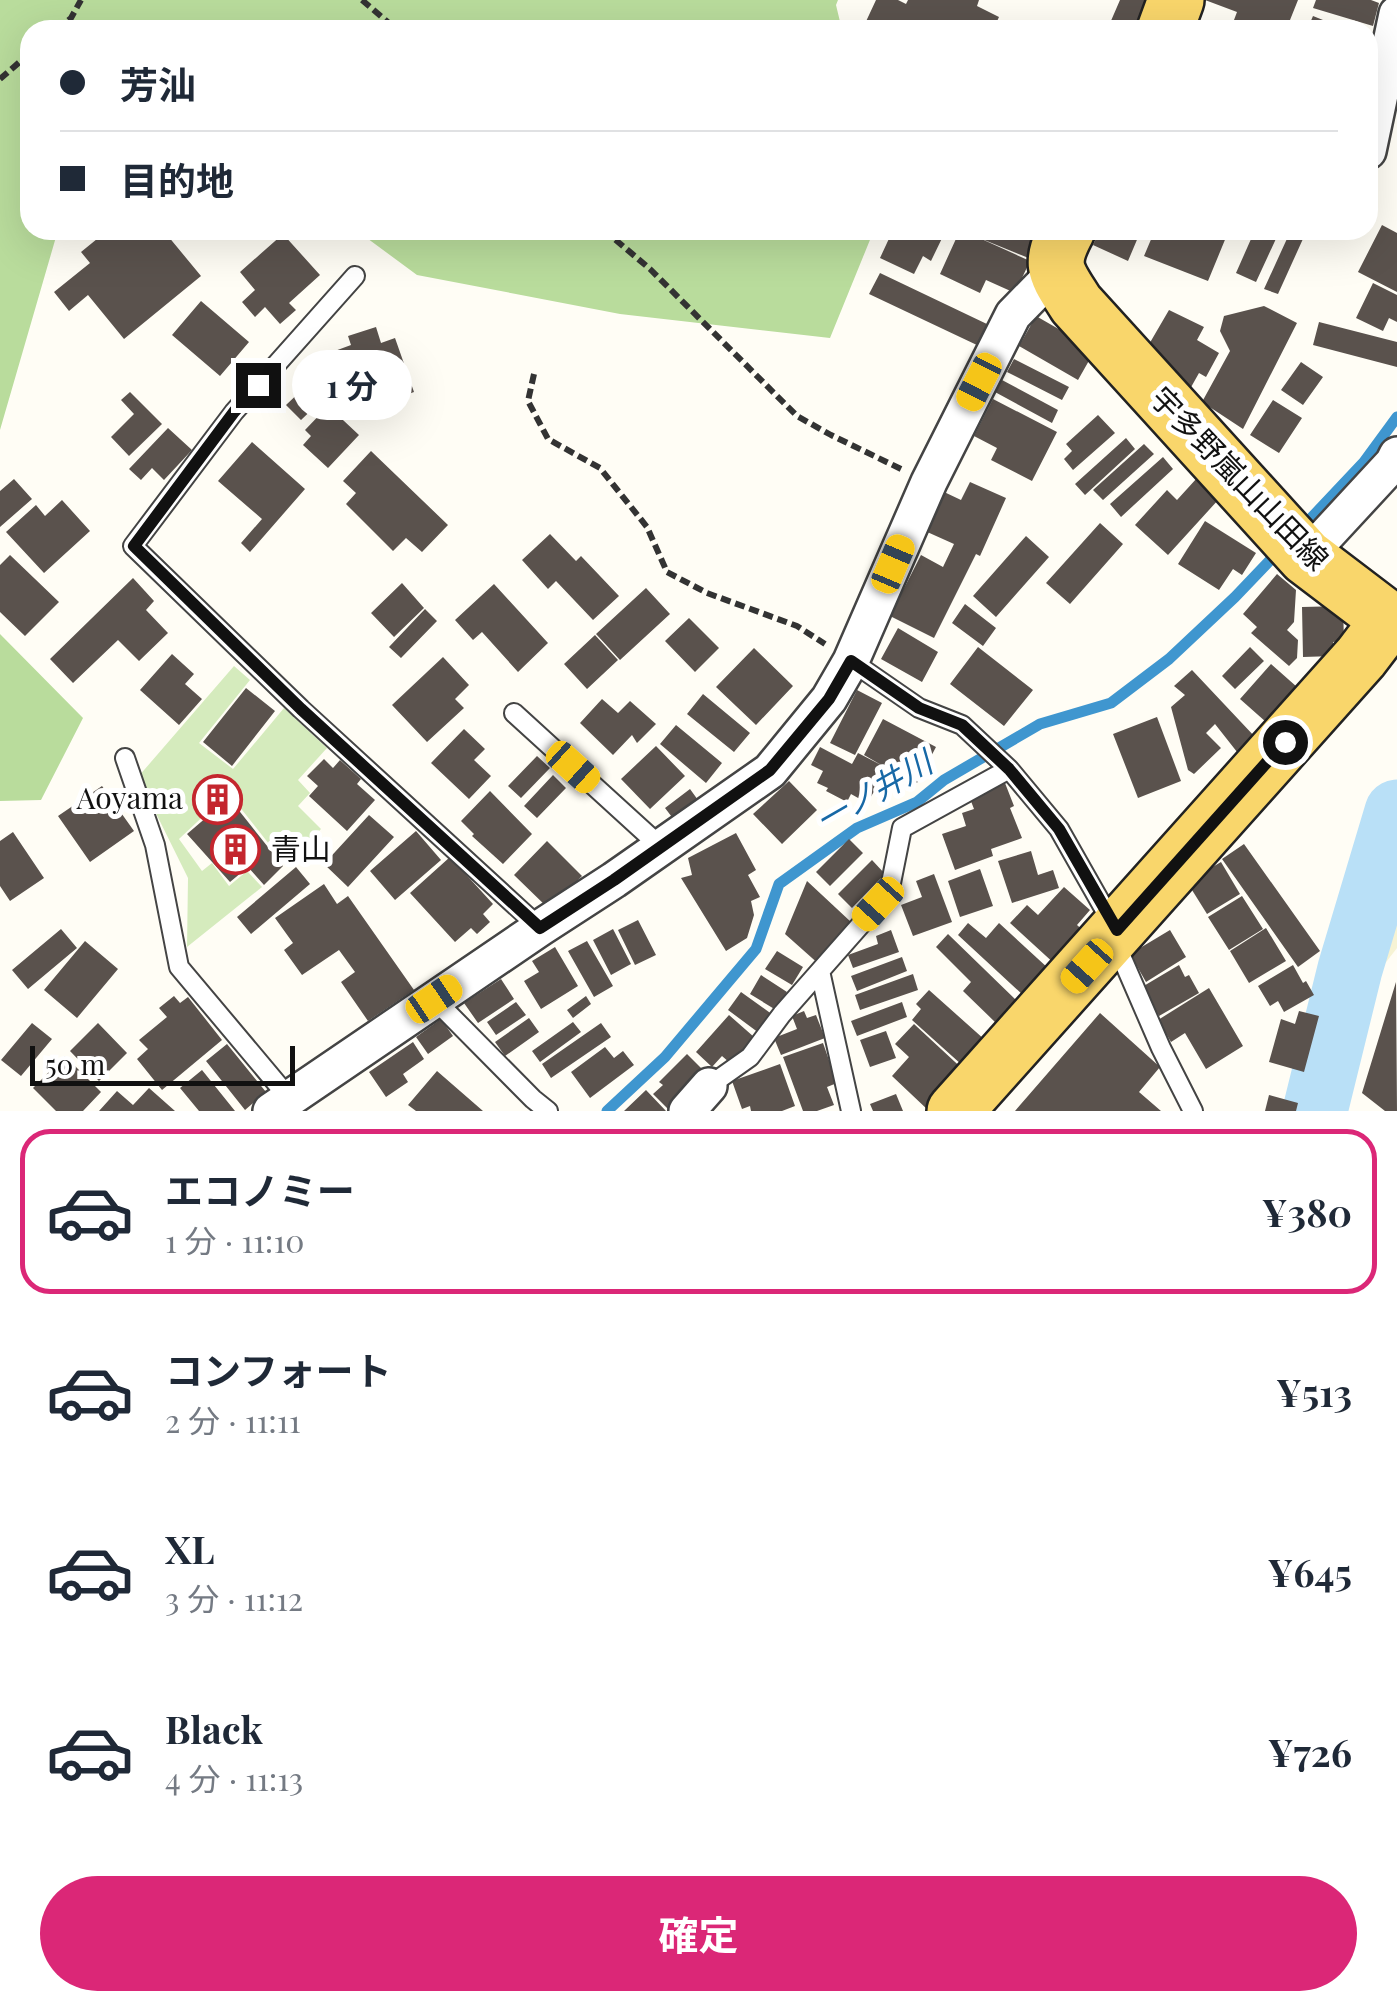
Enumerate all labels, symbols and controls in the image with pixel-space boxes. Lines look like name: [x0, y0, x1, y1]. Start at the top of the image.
text: 芳汕: [120, 58, 196, 109]
text: 目的地: [120, 154, 234, 205]
car: [952, 348, 1006, 416]
callout: 1 分: [293, 350, 413, 420]
route end: [236, 363, 281, 408]
text: 1 分: [326, 363, 378, 406]
street label: 宇多野嵐山山田線: [1143, 377, 1338, 578]
car: [867, 531, 919, 597]
route start: [1263, 720, 1308, 765]
car: [541, 736, 605, 798]
water label: 一ノ井川: [807, 738, 942, 840]
building icon: Aoyama: [192, 773, 244, 825]
place label: Aoyama: [75, 777, 183, 817]
building icon: 青山: [210, 824, 262, 876]
place label: 青山: [271, 828, 331, 868]
car: [847, 872, 909, 936]
car: [1056, 934, 1118, 998]
car: [401, 970, 467, 1028]
scale bar: [30, 1041, 295, 1086]
text: 50 m: [45, 1045, 105, 1082]
text: エコノミー: [165, 1164, 355, 1215]
icon: car: [45, 1167, 135, 1257]
text: ¥380: [1262, 1186, 1352, 1237]
text: 1 分 · 11:10: [165, 1218, 304, 1261]
text: コンフォート: [165, 1344, 392, 1395]
icon: car: [45, 1347, 135, 1437]
text: ¥513: [1276, 1366, 1352, 1417]
text: 2 分 · 11:11: [165, 1398, 301, 1441]
text: XL: [165, 1523, 214, 1574]
icon: car: [45, 1527, 135, 1617]
text: ¥645: [1267, 1546, 1352, 1597]
text: 3 分 · 11:12: [165, 1576, 303, 1619]
text: Black: [165, 1703, 263, 1754]
icon: car: [45, 1707, 135, 1797]
text: ¥726: [1268, 1726, 1352, 1777]
text: 4 分 · 11:13: [165, 1756, 303, 1799]
button: 確定: [40, 1876, 1357, 1991]

